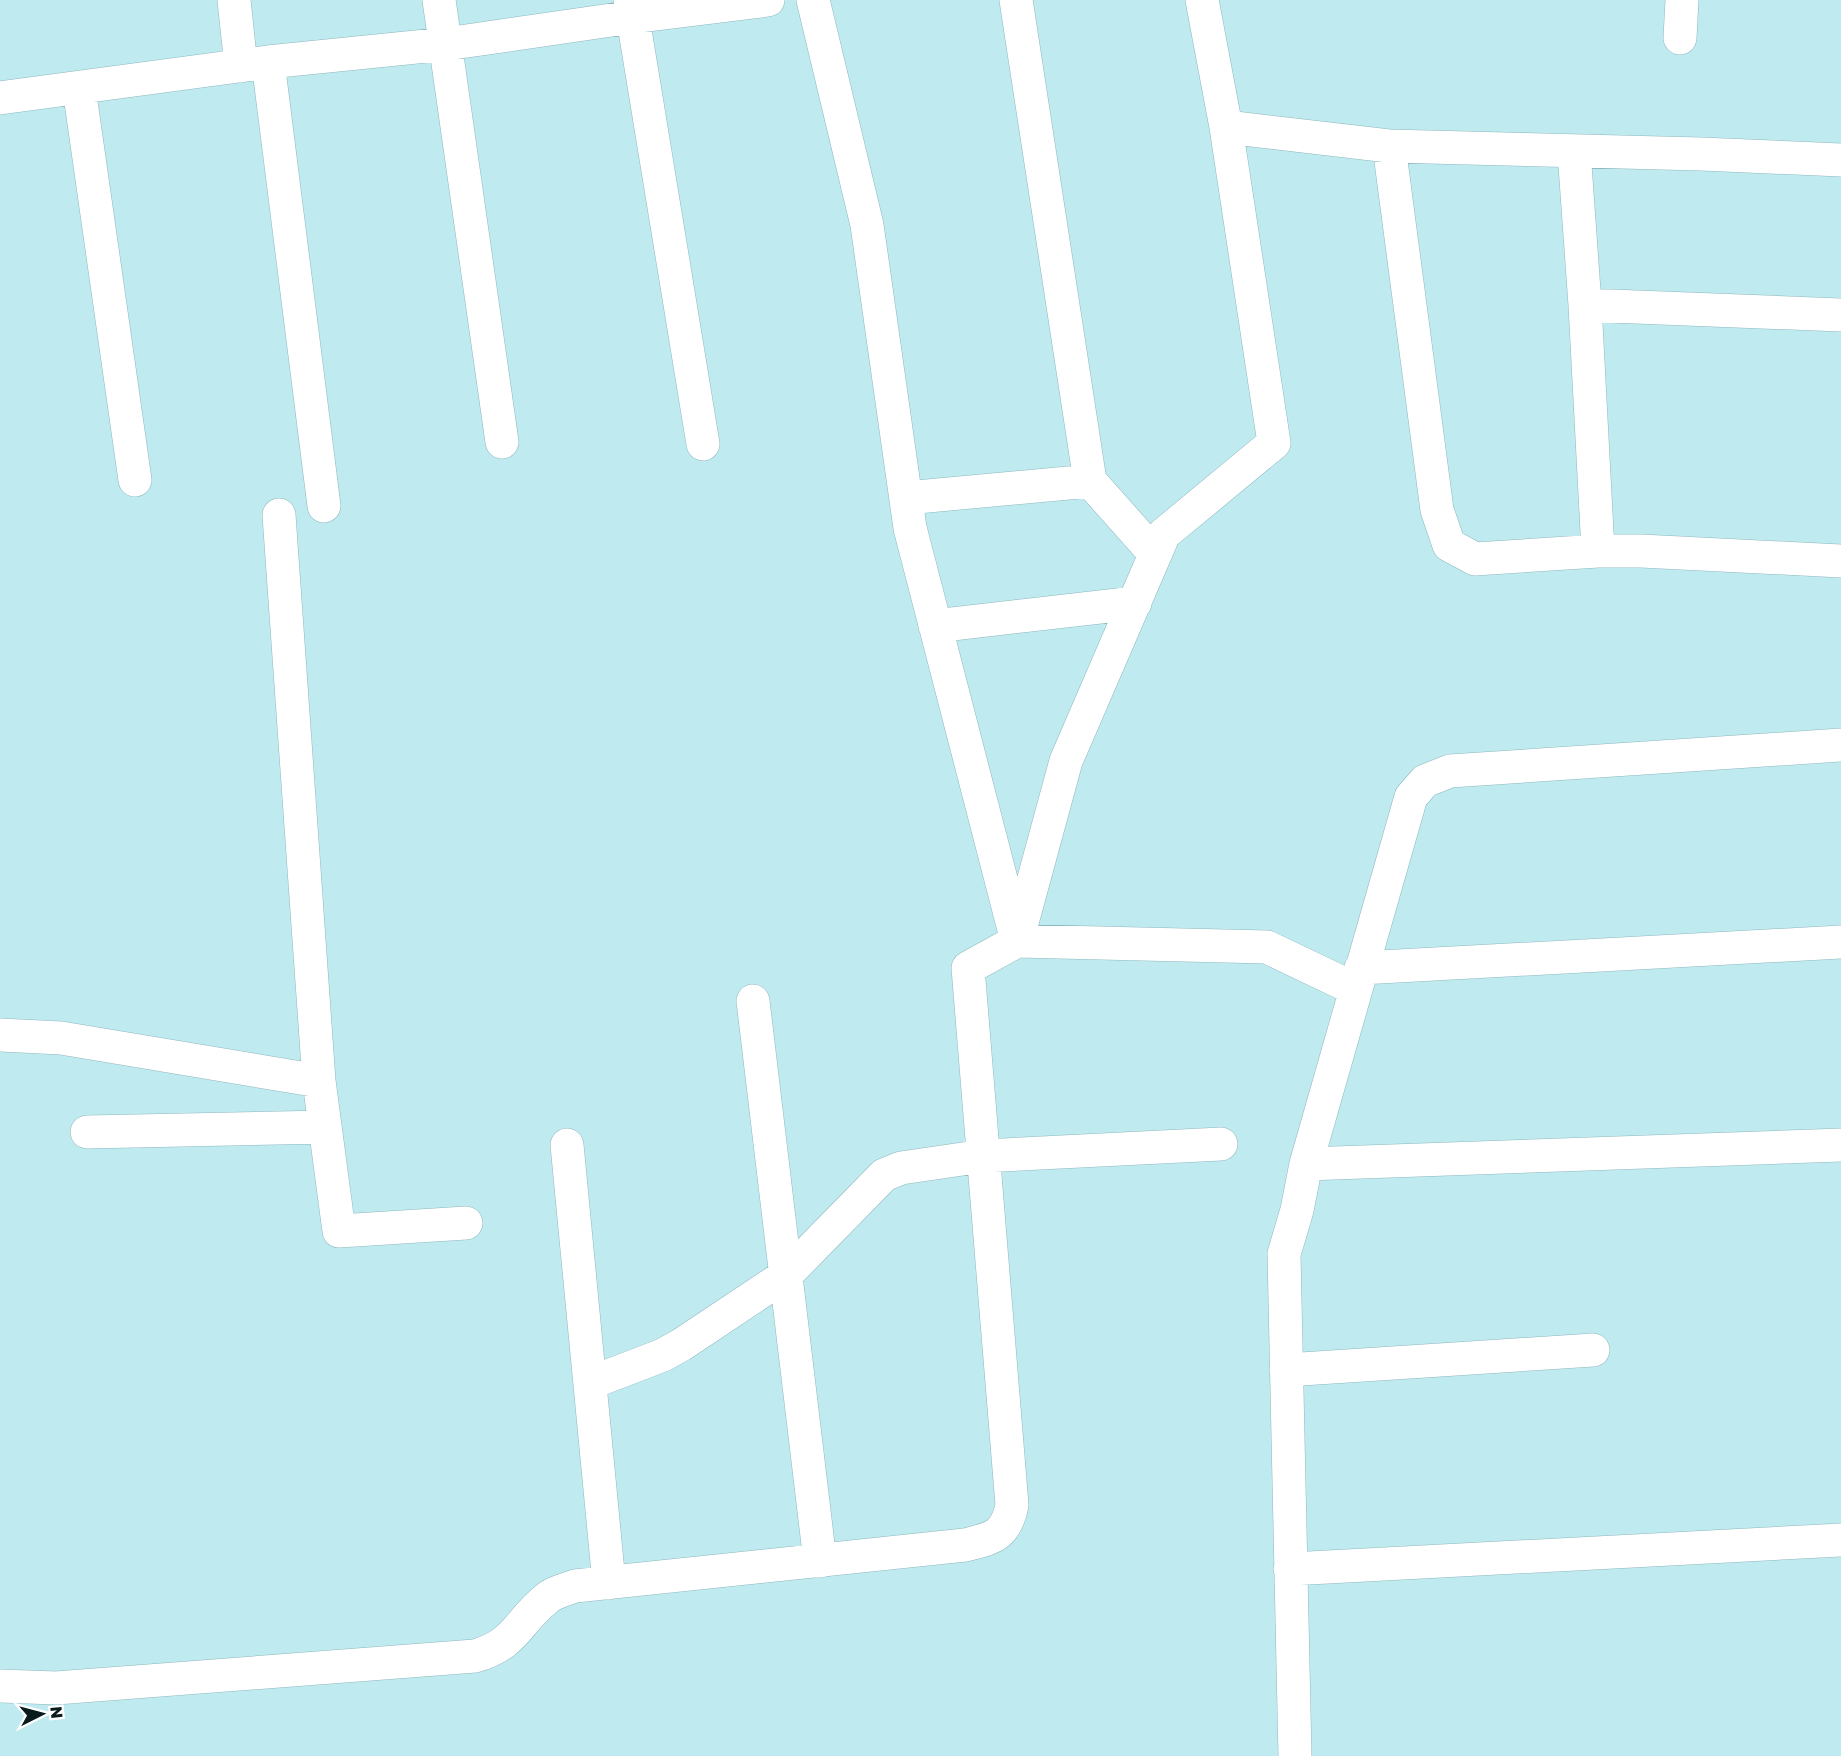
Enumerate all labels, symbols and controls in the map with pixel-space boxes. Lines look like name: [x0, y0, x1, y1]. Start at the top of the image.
north arrow: [12, 1684, 72, 1744]
text: N: [46, 1705, 67, 1720]

